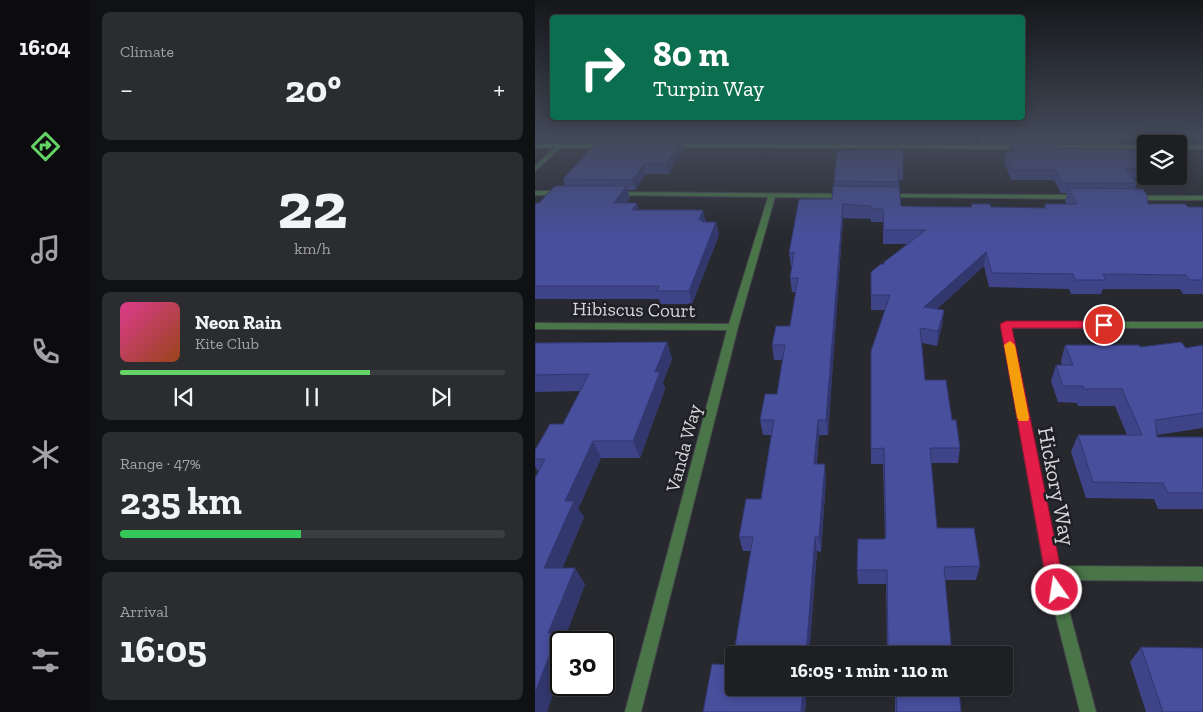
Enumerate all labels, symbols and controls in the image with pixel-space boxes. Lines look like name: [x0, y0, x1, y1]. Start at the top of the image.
text: 80 m: [653, 33, 729, 75]
text: 16:04: [19, 34, 71, 61]
icon: right: [570, 35, 635, 100]
text: Climate: [120, 42, 174, 61]
text: 20°: [285, 66, 341, 112]
text: −: [120, 73, 133, 106]
text: +: [493, 73, 505, 106]
text: Turpin Way: [653, 75, 764, 102]
icon: directions: [28, 129, 63, 164]
map controls: [1137, 135, 1187, 185]
button: layers: [1137, 135, 1187, 185]
text: 22: [278, 167, 347, 245]
icon: music: [28, 232, 63, 267]
text: km/h: [294, 239, 331, 258]
street label: Hibiscus Court: [572, 297, 696, 322]
pin: [1083, 304, 1125, 346]
text: Neon Rain: [195, 311, 282, 334]
icon: arrive: [1090, 311, 1118, 339]
icon: phone: [28, 334, 63, 369]
text: Kite Club: [195, 334, 259, 353]
icon: previous: [170, 383, 198, 411]
icon: pause: [298, 383, 326, 411]
icon: next: [427, 383, 455, 411]
street label: Vanda Way: [660, 401, 706, 495]
street label: Hickory Way: [1032, 424, 1081, 549]
icon: climate: [28, 437, 63, 472]
text: Range · 47%: [120, 454, 201, 473]
text: 235 km: [120, 478, 242, 524]
icon: car: [28, 540, 63, 575]
position arrow: [1030, 563, 1082, 615]
text: Arrival: [120, 602, 168, 621]
text: 16:05: [120, 626, 207, 672]
speed limit sign: 30: [550, 631, 615, 696]
icon: filters: [28, 643, 63, 678]
text: 16:05 · 1 min · 110 m: [790, 659, 948, 682]

